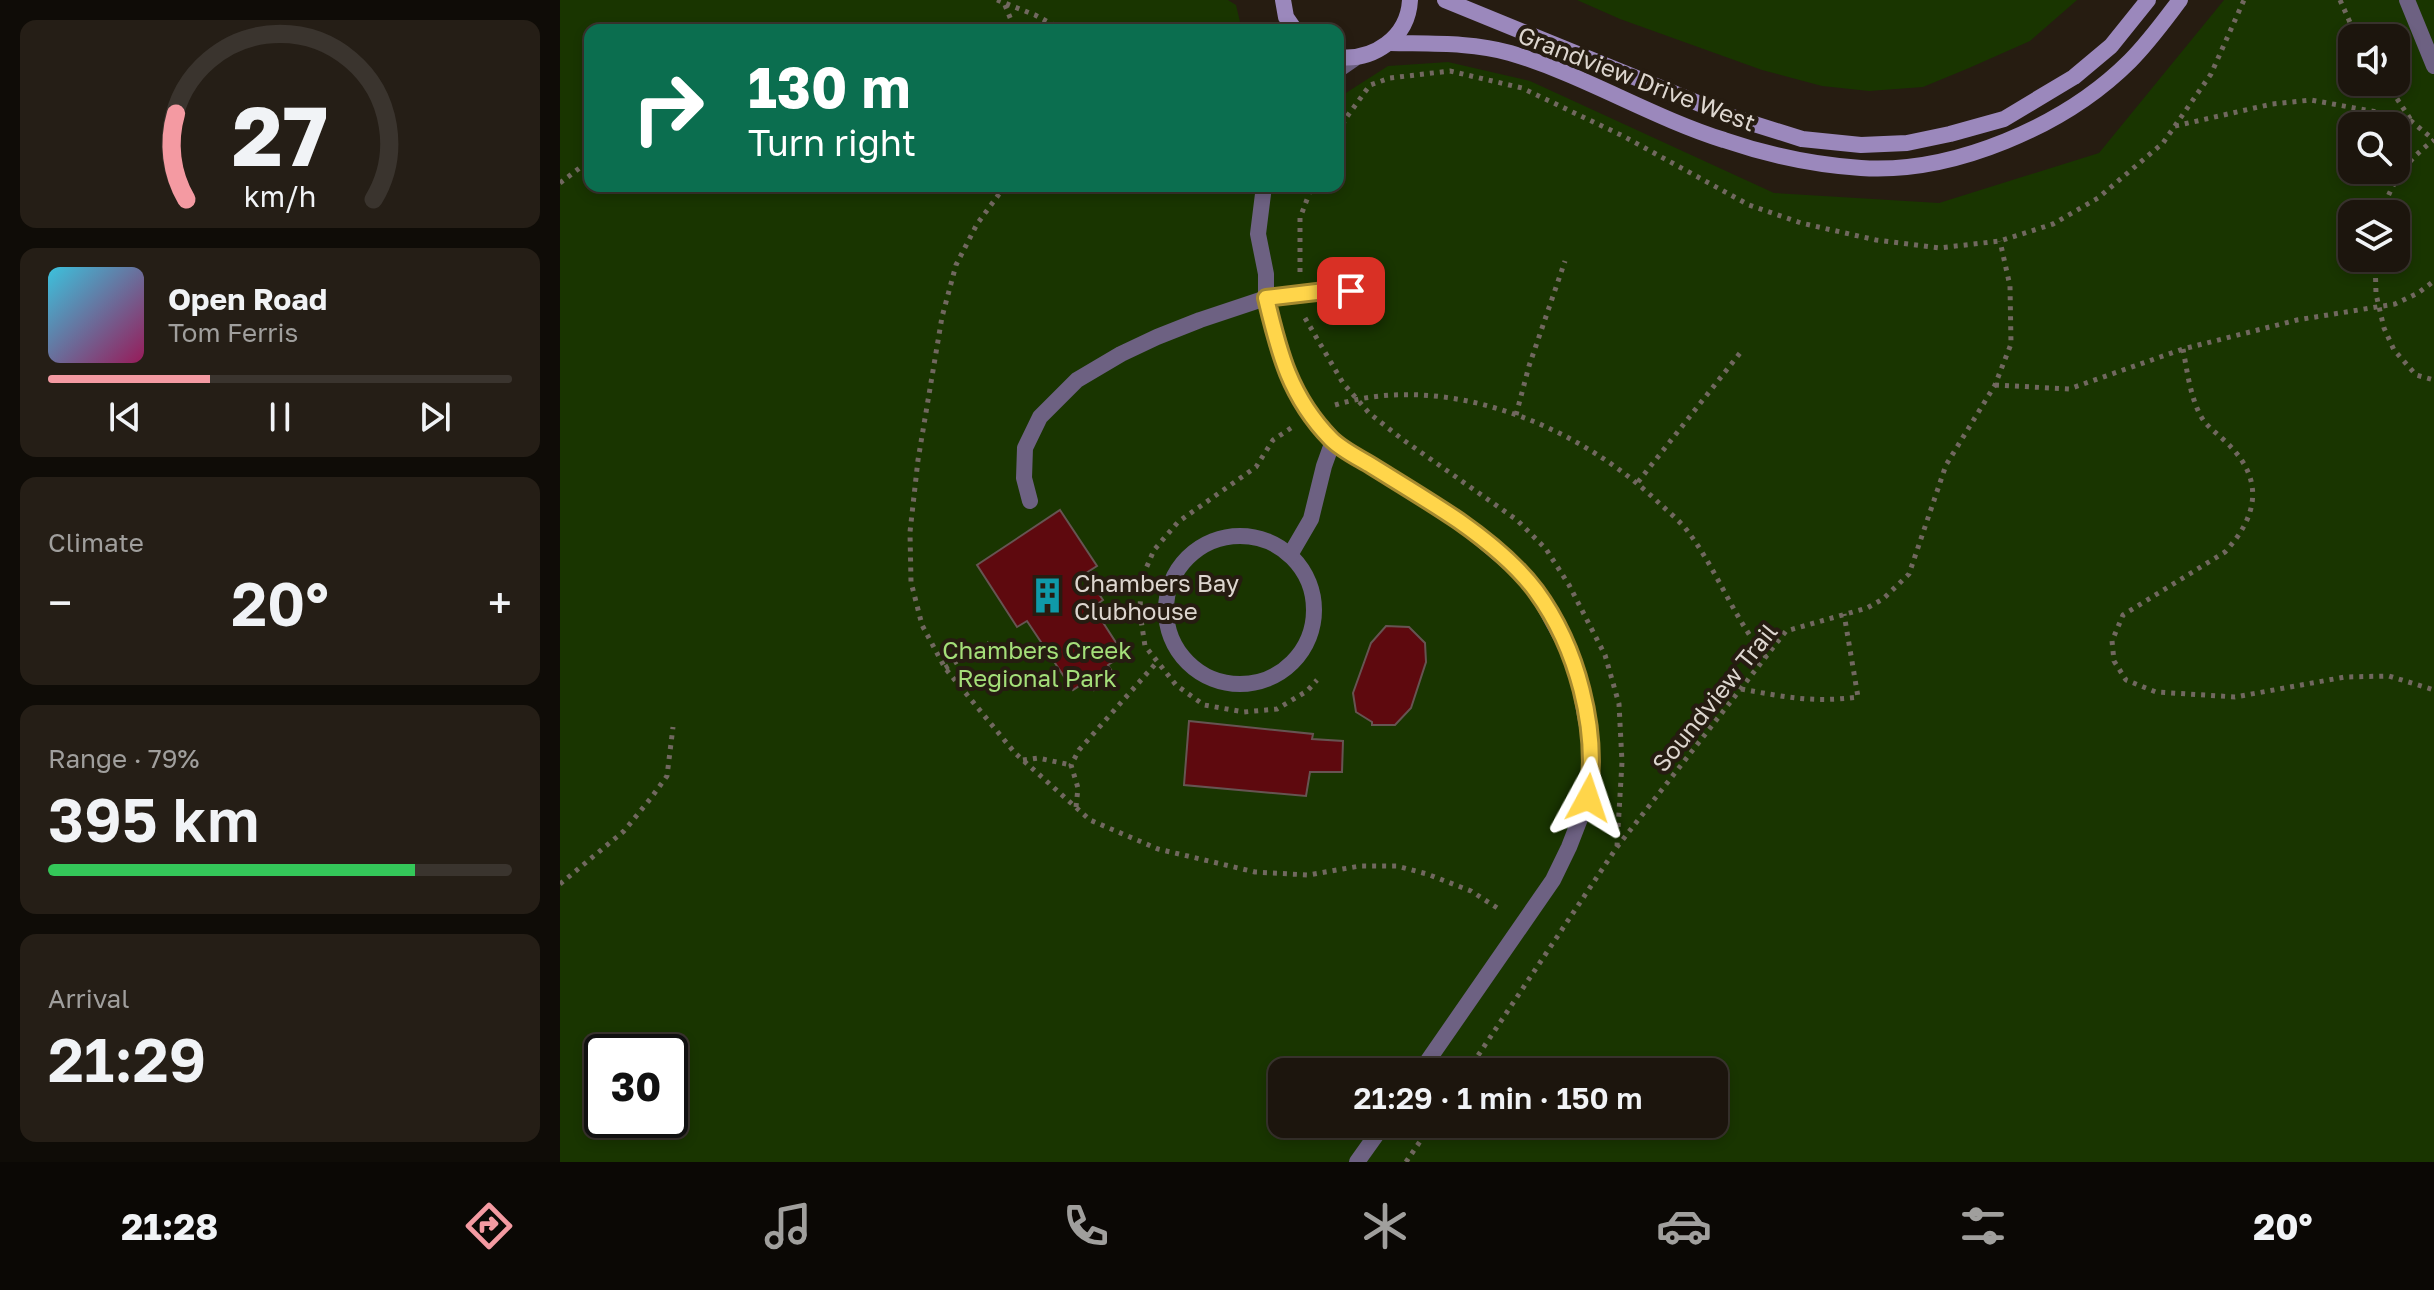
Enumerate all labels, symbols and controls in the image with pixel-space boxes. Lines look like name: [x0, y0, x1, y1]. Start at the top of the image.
street label: Grandview Drive West: [1514, 19, 1760, 137]
map controls: [2338, 24, 2410, 272]
button: sound: [2338, 24, 2410, 96]
text: 130 m: [748, 53, 910, 120]
icon: right: [616, 56, 720, 160]
text: 27: [232, 84, 328, 184]
button: search: [2338, 112, 2410, 184]
text: Turn right: [748, 121, 916, 164]
text: km/h: [244, 179, 316, 213]
button: layers: [2338, 200, 2410, 272]
pin: [1317, 257, 1385, 325]
icon: arrive: [1329, 269, 1373, 313]
text: Open Road: [168, 281, 327, 317]
text: Tom Ferris: [168, 317, 298, 348]
icon: previous: [103, 395, 147, 439]
icon: pause: [258, 395, 302, 439]
icon: next: [413, 395, 457, 439]
text: Climate: [48, 527, 144, 558]
text: 20°: [231, 567, 329, 639]
place label: Chambers Bay Clubhouse: [1074, 568, 1239, 625]
text: −: [48, 576, 72, 629]
text: +: [488, 576, 512, 629]
building icon: Chambers Bay Clubhouse: [1029, 577, 1067, 615]
street label: Soundview Trail: [1645, 617, 1783, 777]
park label: Chambers Creek Regional Park: [942, 635, 1132, 692]
text: Range · 79%: [48, 743, 199, 774]
position arrow: [1546, 756, 1630, 840]
text: 395 km: [48, 783, 260, 855]
text: Arrival: [48, 983, 129, 1014]
text: 21:29: [48, 1023, 206, 1095]
speed limit sign: 30: [584, 1034, 688, 1138]
text: 21:29 · 1 min · 150 m: [1354, 1080, 1642, 1116]
icon: directions: [461, 1198, 517, 1254]
icon: music: [760, 1198, 816, 1254]
icon: phone: [1058, 1198, 1114, 1254]
icon: climate: [1357, 1198, 1413, 1254]
icon: car: [1656, 1198, 1712, 1254]
icon: filters: [1955, 1198, 2011, 1254]
text: 21:28: [121, 1205, 218, 1248]
text: 20°: [2253, 1205, 2313, 1248]

